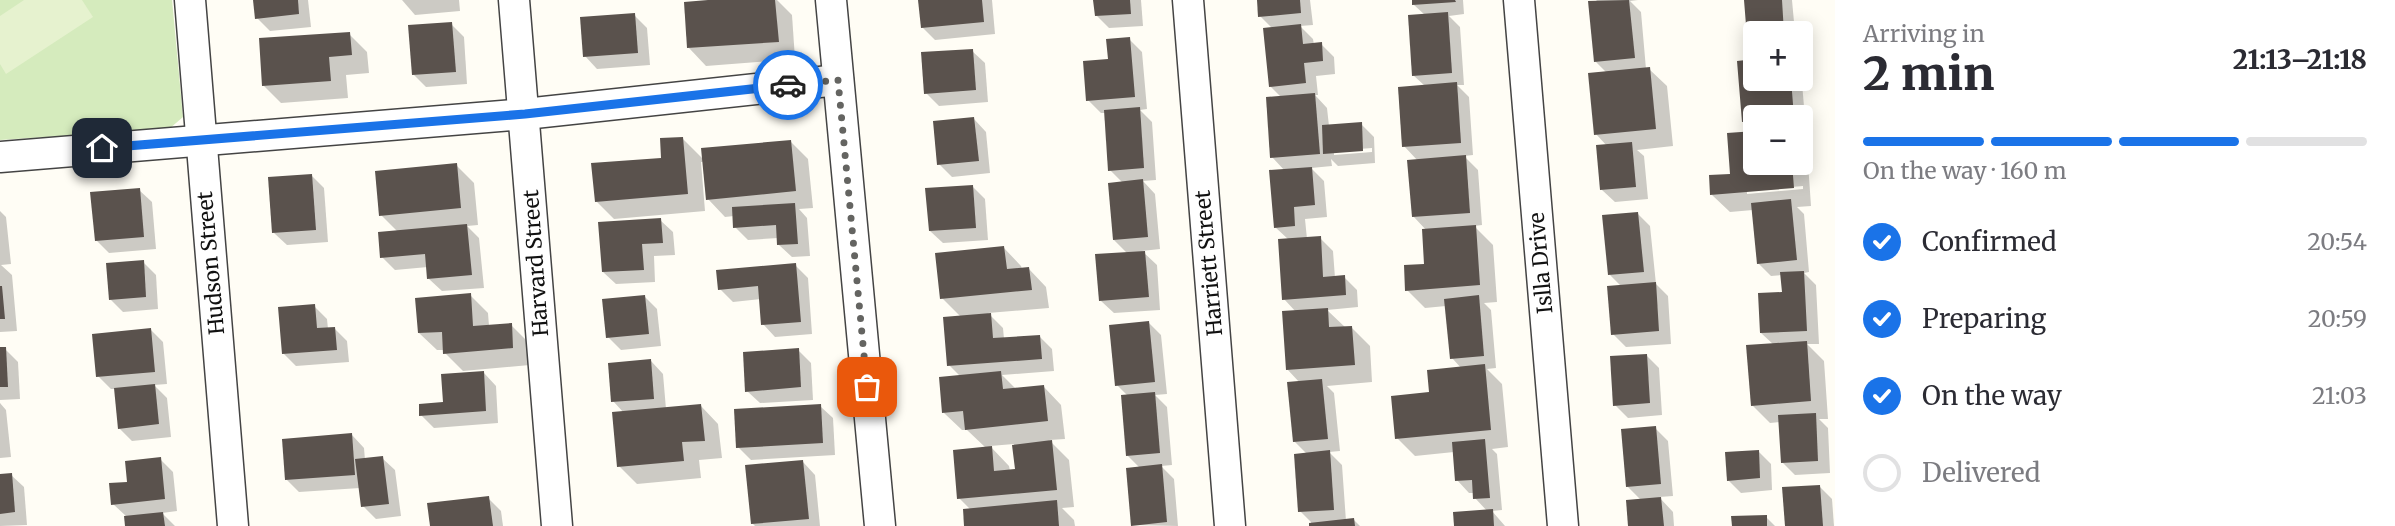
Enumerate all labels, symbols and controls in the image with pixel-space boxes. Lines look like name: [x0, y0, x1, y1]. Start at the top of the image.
text: Arriving in: [1863, 19, 1985, 48]
map controls: [1743, 21, 1813, 175]
button: +: [1743, 21, 1813, 91]
text: 21:13–21:18: [2233, 43, 2367, 76]
text: 2 min: [1863, 45, 1995, 103]
courier: [753, 50, 823, 120]
icon: car: [769, 66, 807, 104]
button: −: [1743, 105, 1813, 175]
pin: [72, 118, 132, 178]
icon: home: [83, 129, 121, 167]
text: On the way · 160 m: [1863, 156, 2067, 185]
street label: Harvard Street: [517, 189, 554, 338]
street label: Harriett Street: [1189, 189, 1228, 337]
street label: Hudson Street: [191, 190, 230, 336]
street label: Islla Drive: [1523, 211, 1558, 315]
icon: check: [1863, 223, 1901, 261]
text: Confirmed: [1922, 225, 2057, 258]
text: 20:54: [2307, 227, 2367, 256]
icon: check: [1863, 300, 1901, 338]
text: Preparing: [1922, 302, 2046, 335]
text: 20:59: [2308, 304, 2367, 333]
pin: [837, 357, 897, 417]
icon: bag: [848, 368, 886, 406]
icon: check: [1863, 377, 1901, 415]
text: On the way: [1922, 379, 2062, 412]
text: 21:03: [2312, 381, 2367, 410]
text: Delivered: [1922, 456, 2041, 489]

